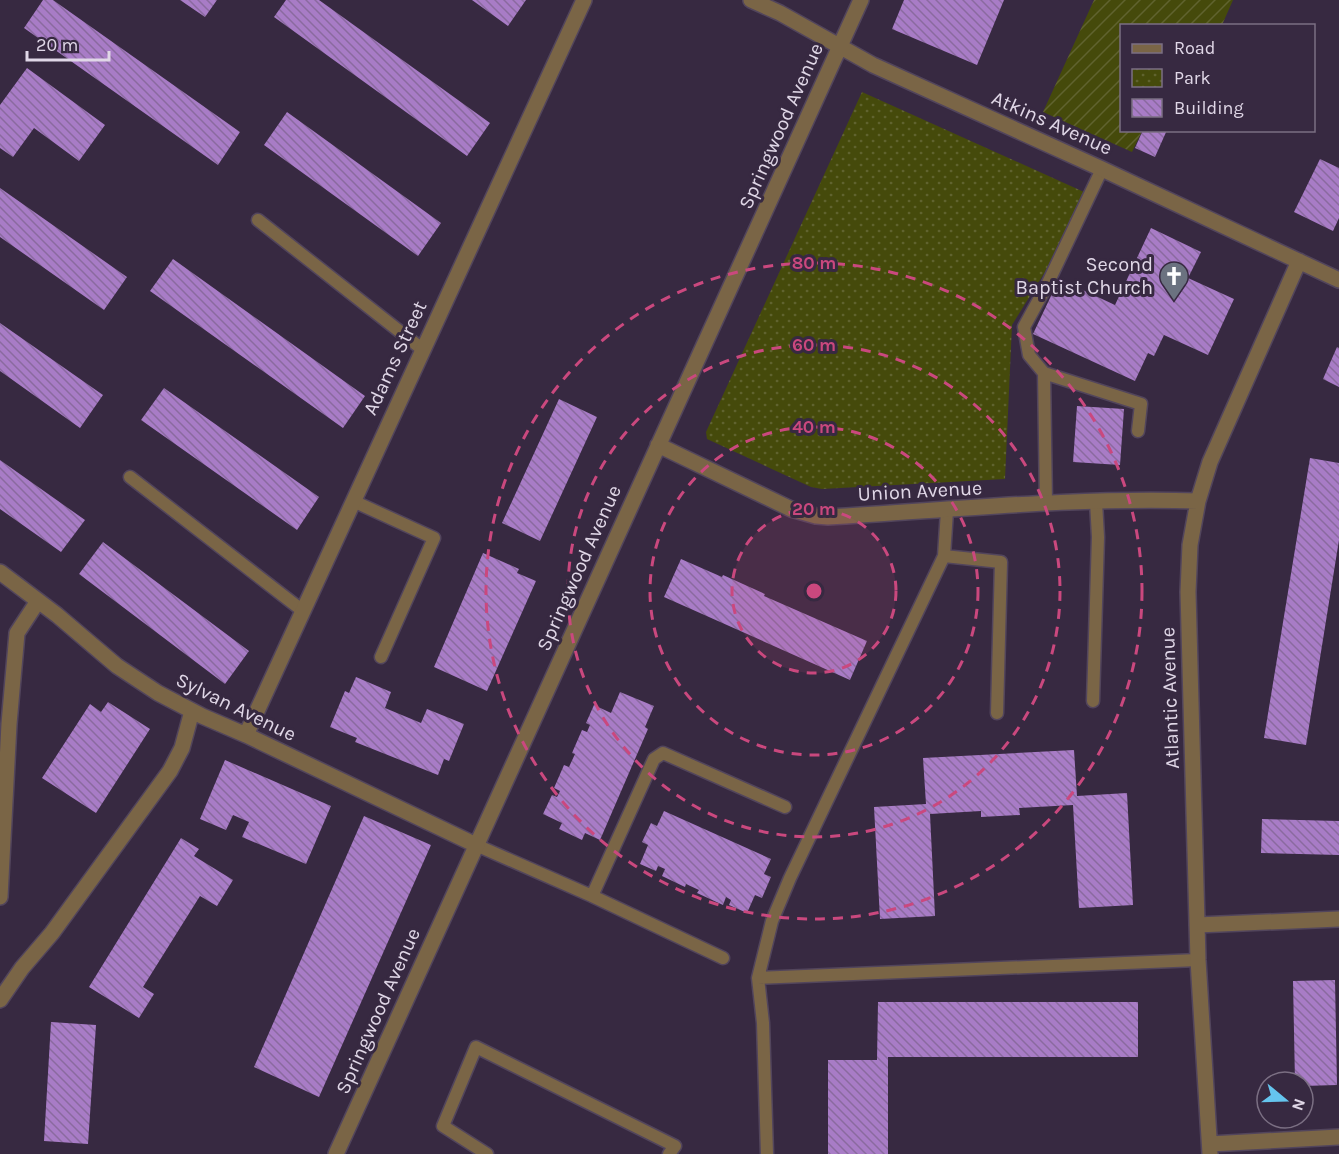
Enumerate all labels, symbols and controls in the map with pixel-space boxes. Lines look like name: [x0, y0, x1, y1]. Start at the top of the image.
scale bar: [27, 24, 110, 62]
legend: [1120, 24, 1315, 132]
text: 20 m: [36, 34, 78, 56]
text: Road: [1174, 37, 1215, 59]
street label: Springwood Avenue: [734, 40, 828, 212]
text: Park: [1174, 67, 1211, 89]
street label: Atkins Avenue: [988, 86, 1116, 160]
text: Building: [1174, 97, 1244, 119]
text: 80 m: [792, 252, 836, 274]
place label: Second Baptist Church: [1016, 253, 1153, 299]
church icon: Second Baptist Church: [1158, 260, 1190, 302]
street label: Adams Street: [359, 297, 432, 419]
text: 60 m: [792, 334, 836, 356]
text: 40 m: [792, 416, 836, 438]
street label: Union Avenue: [857, 476, 983, 506]
street label: Springwood Avenue: [532, 482, 626, 654]
text: 20 m: [792, 498, 836, 520]
centre of rings: [804, 581, 824, 601]
street label: Atlantic Avenue: [1156, 627, 1184, 769]
street label: Sylvan Avenue: [172, 668, 300, 746]
street label: Springwood Avenue: [331, 925, 425, 1097]
north arrow: [1255, 1070, 1315, 1130]
text: N: [1288, 1096, 1310, 1113]

